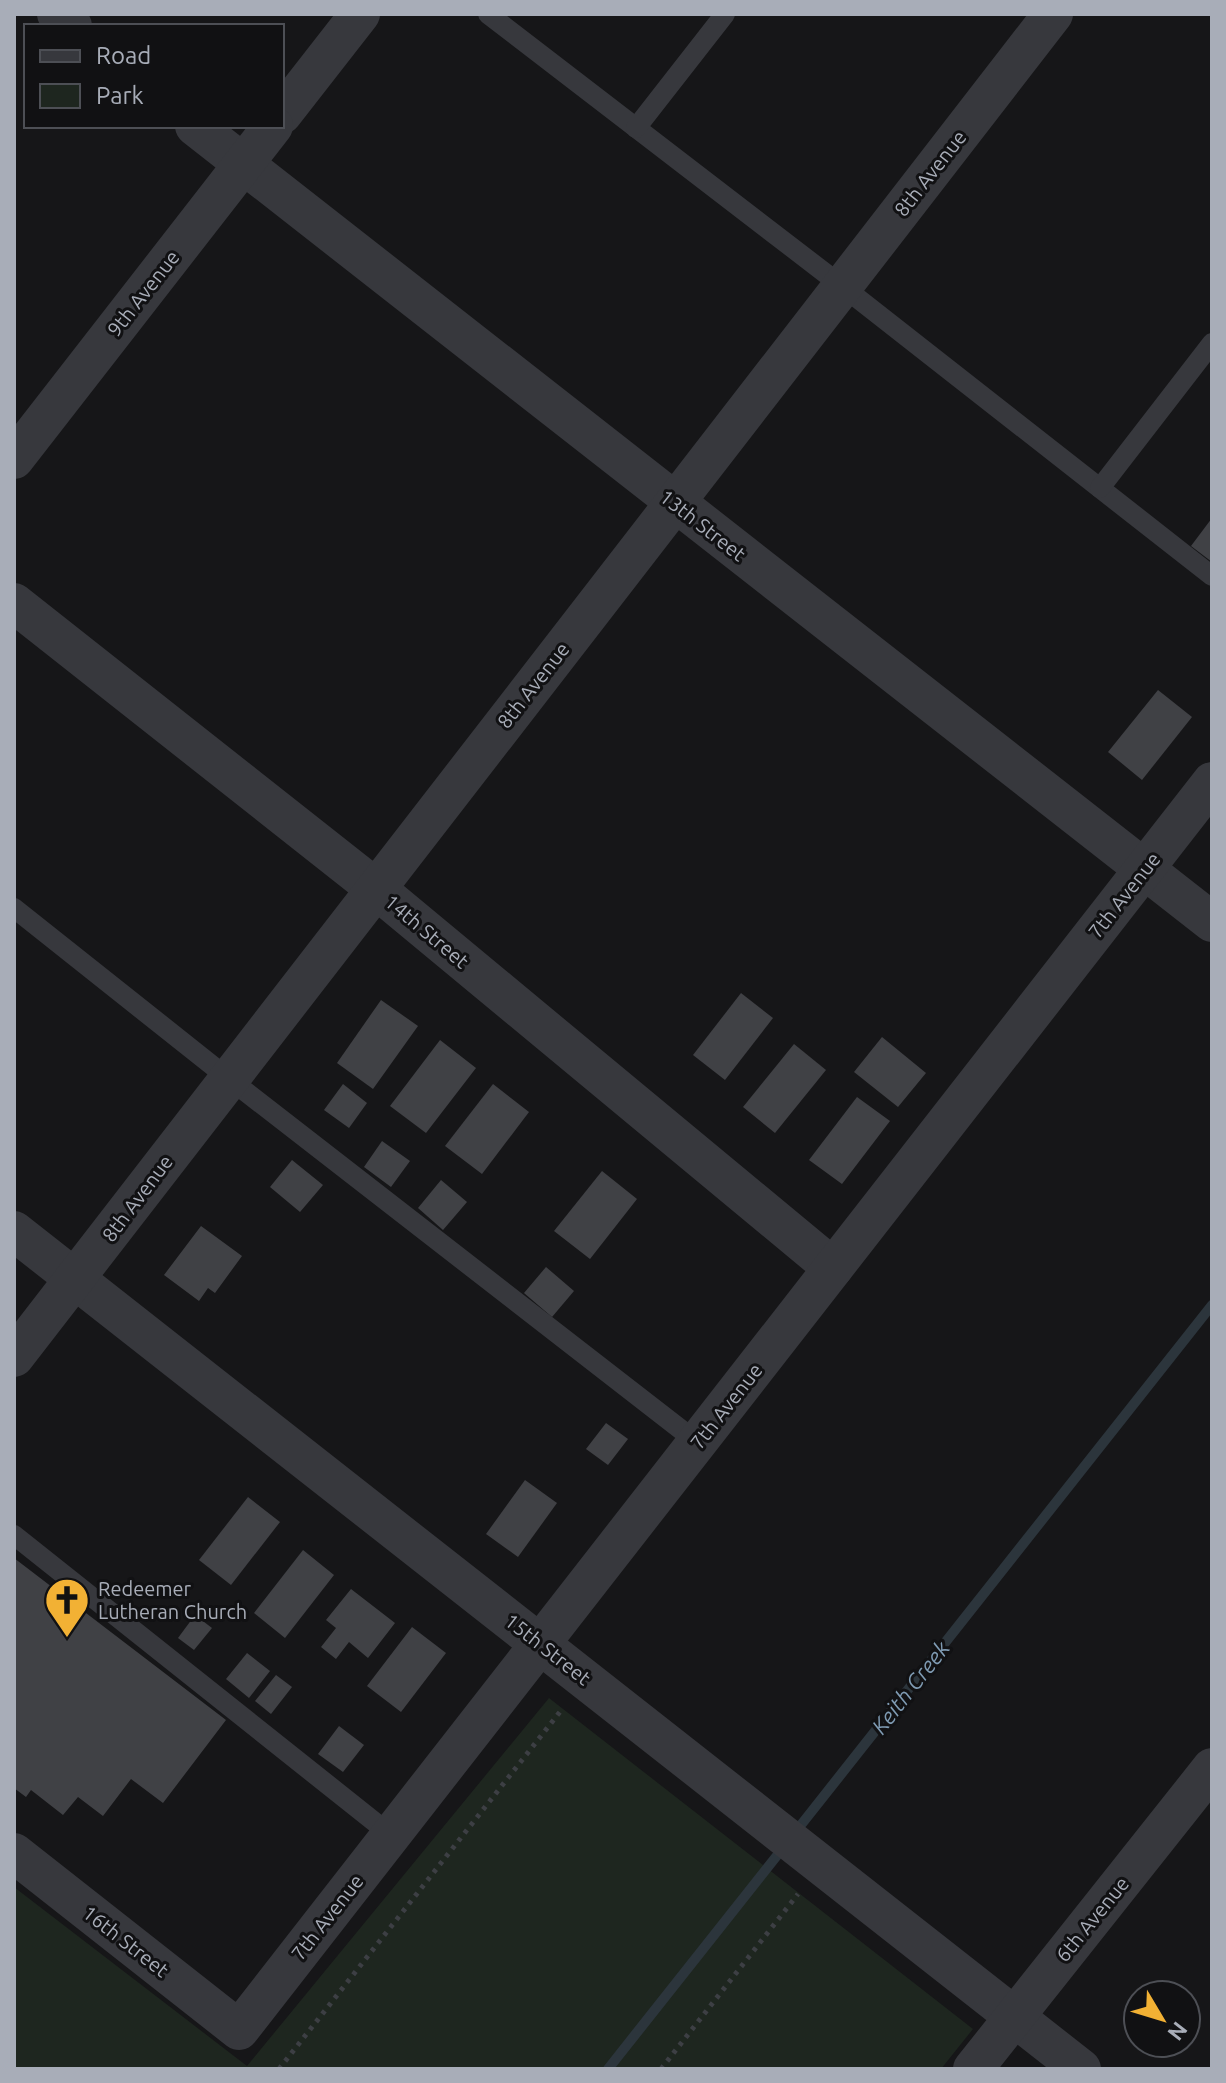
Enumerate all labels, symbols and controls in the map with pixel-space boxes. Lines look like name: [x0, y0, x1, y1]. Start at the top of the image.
legend: [24, 24, 284, 128]
text: Road: [96, 42, 151, 69]
text: Park: [96, 82, 144, 109]
street label: 8th Avenue: [889, 126, 971, 220]
street label: 9th Avenue: [102, 246, 184, 340]
street label: 13th Street: [656, 484, 750, 566]
street label: 8th Avenue: [492, 638, 574, 732]
street label: 7th Avenue: [1083, 848, 1165, 942]
street label: 14th Street: [380, 889, 474, 973]
street label: 8th Avenue: [97, 1150, 177, 1246]
street label: 7th Avenue: [685, 1359, 767, 1453]
church icon: Redeemer Lutheran Church: [43, 1576, 91, 1639]
place label: Redeemer Lutheran Church: [98, 1577, 247, 1623]
street label: 15th Street: [501, 1608, 595, 1690]
water label: Keith Creek: [866, 1635, 954, 1738]
street label: 7th Avenue: [286, 1870, 368, 1964]
street label: 6th Avenue: [1051, 1872, 1133, 1966]
street label: 16th Street: [79, 1900, 173, 1982]
north arrow: [1122, 1979, 1202, 2059]
text: N: [1163, 2017, 1193, 2046]

